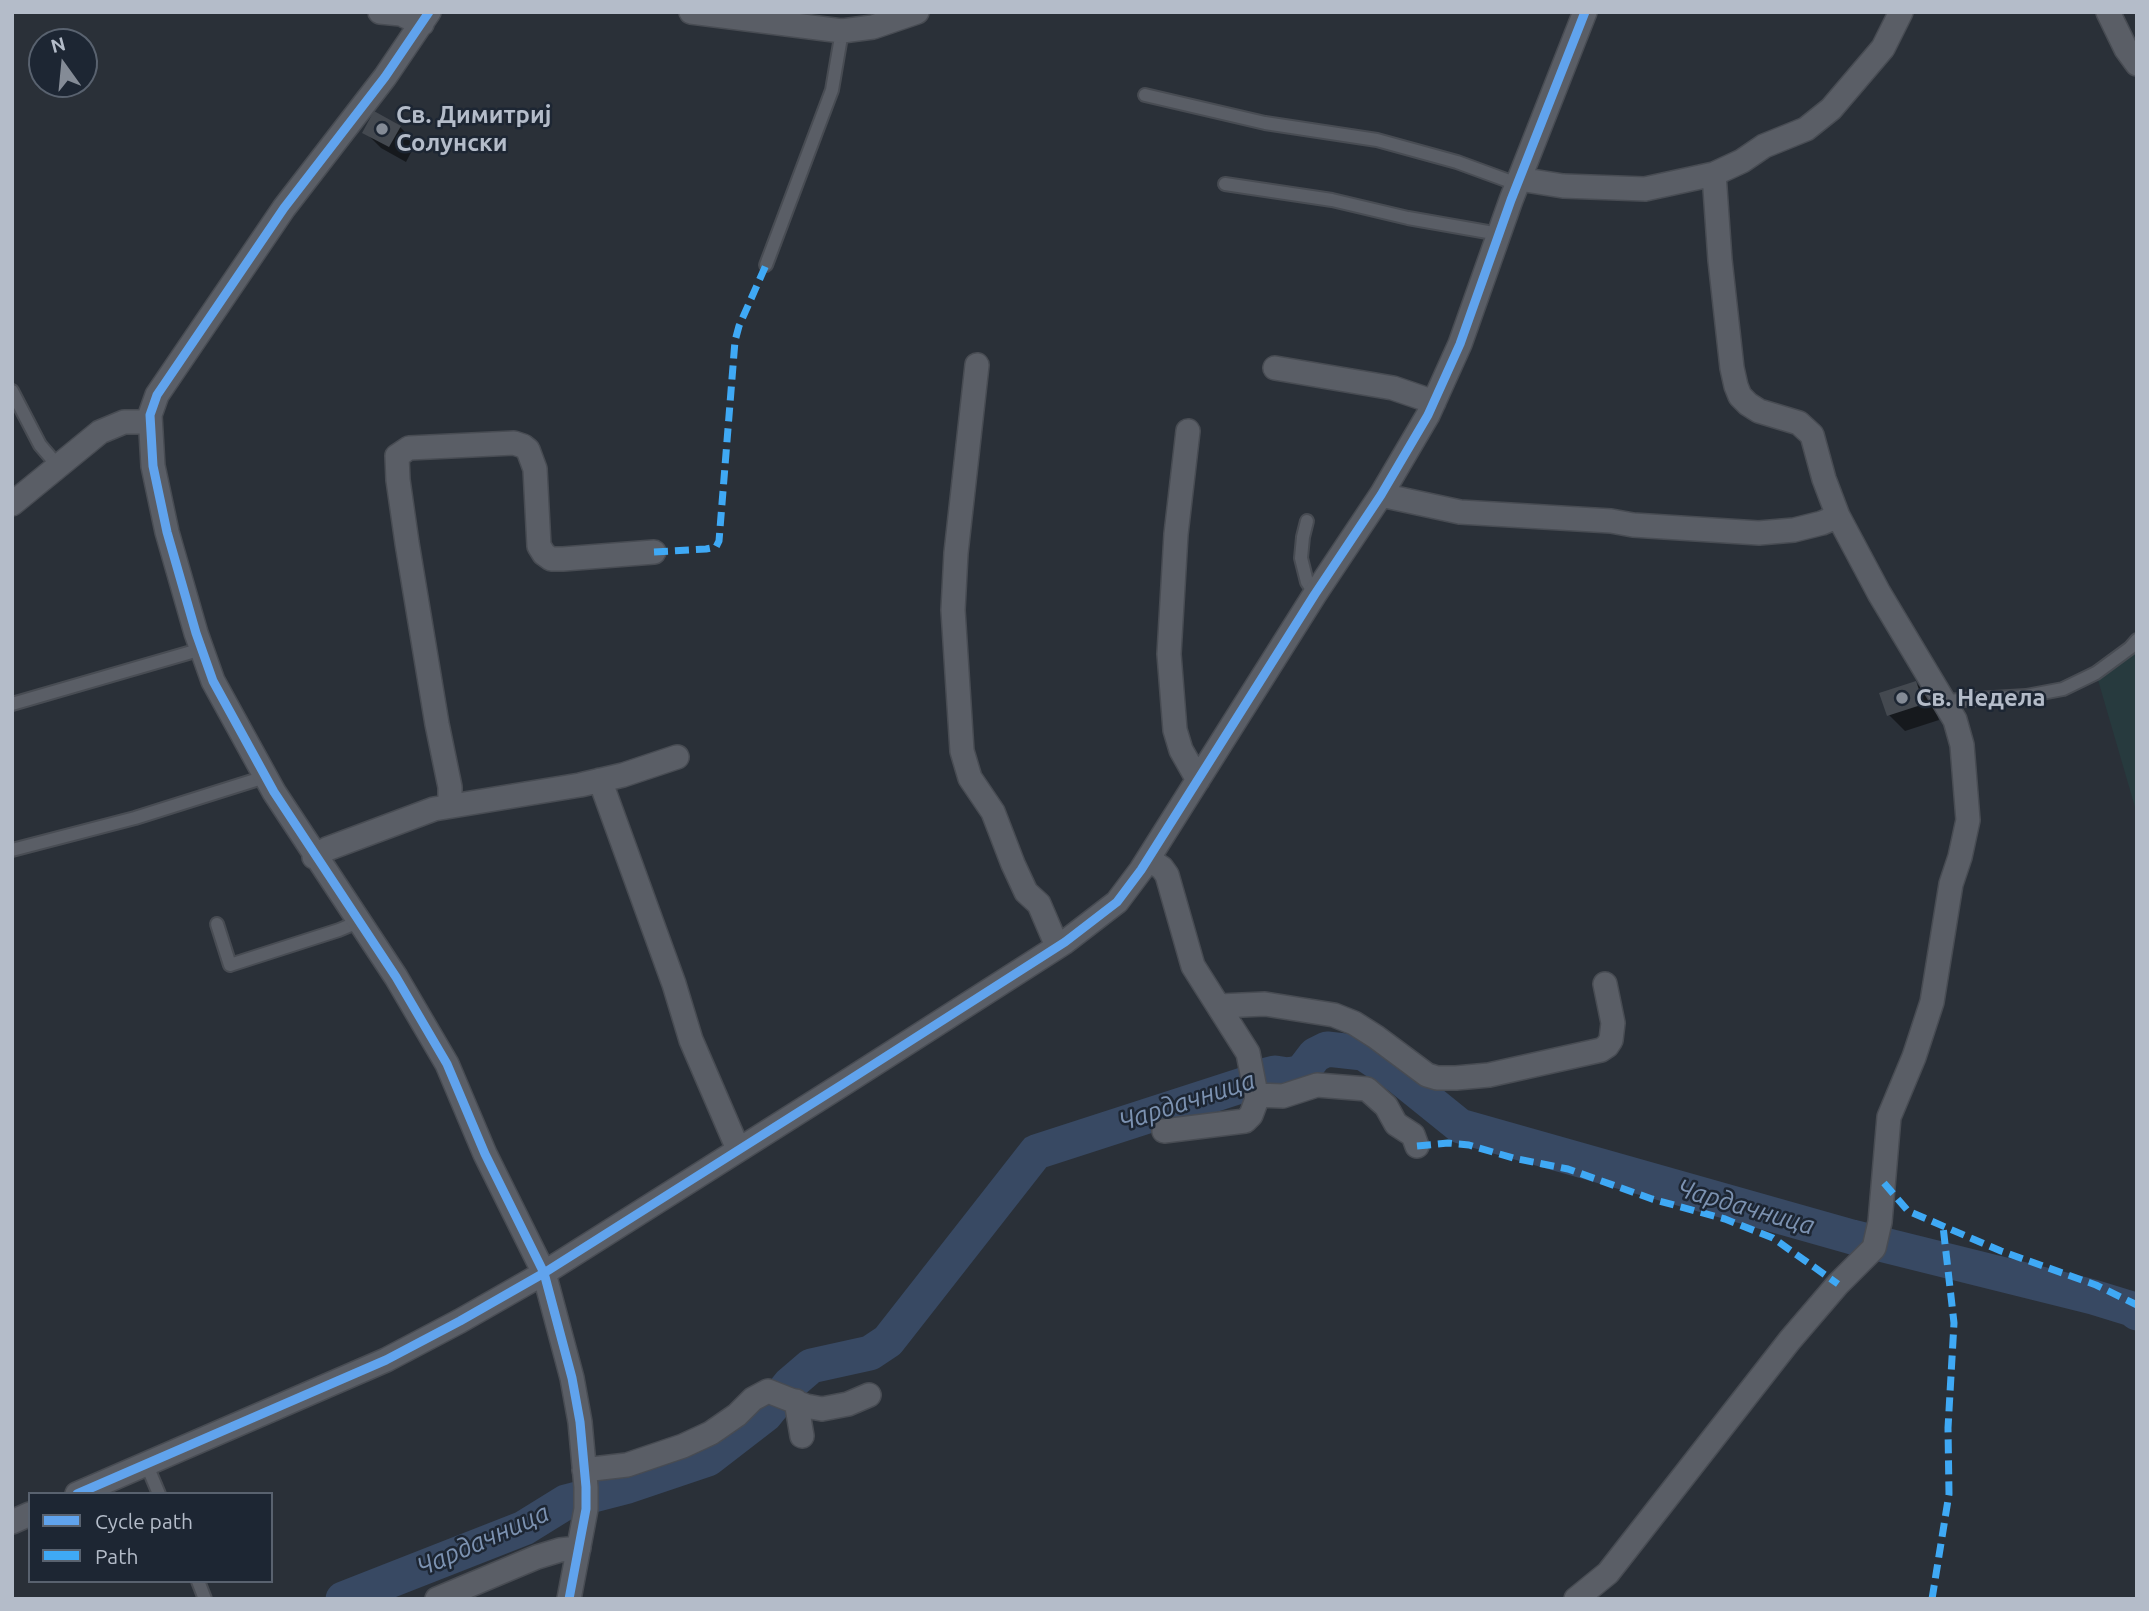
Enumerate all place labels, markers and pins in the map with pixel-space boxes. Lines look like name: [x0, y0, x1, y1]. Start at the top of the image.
place label: Св. Димитриј Солунски: [396, 101, 551, 157]
marker: Св. Димитриј Солунски: [374, 121, 390, 137]
place label: Св. Недела: [1916, 684, 2046, 712]
marker: Св. Недела: [1894, 690, 1910, 706]

